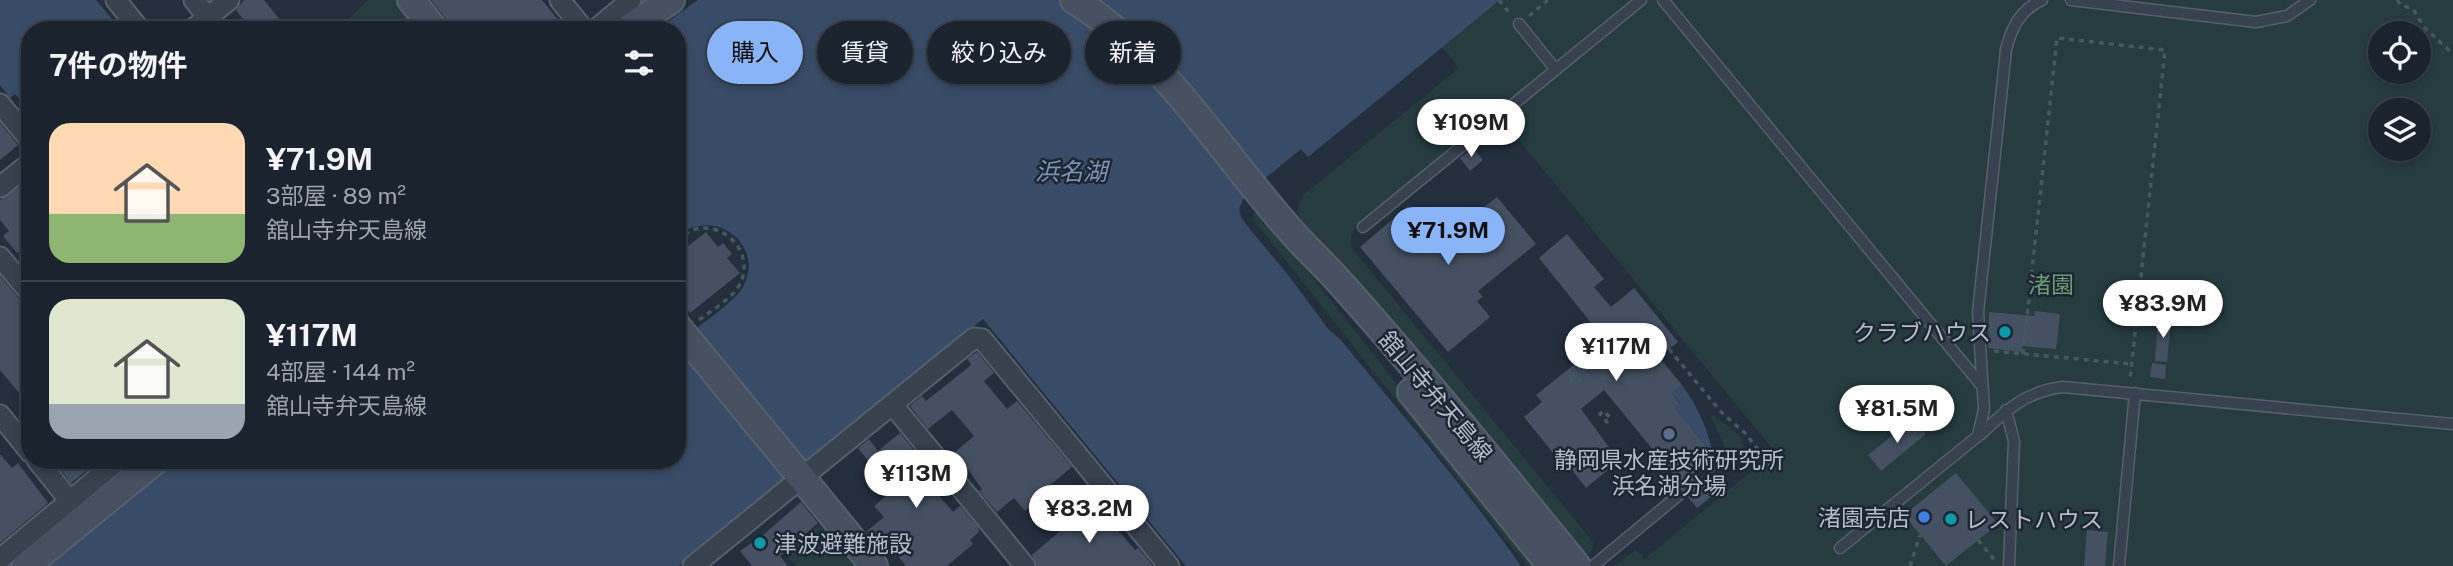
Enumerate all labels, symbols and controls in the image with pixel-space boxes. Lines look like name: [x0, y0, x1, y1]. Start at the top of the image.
chip: 購入: [707, 21, 803, 84]
chip: 賃貸: [817, 21, 913, 84]
chip: 絞り込み: [927, 21, 1071, 84]
chip: 新着: [1085, 21, 1181, 84]
map controls: [2368, 21, 2431, 161]
button: locate: [2368, 21, 2431, 84]
icon: filters: [620, 44, 658, 82]
text: 7件の物件: [49, 47, 188, 83]
button: layers: [2368, 98, 2431, 161]
pin: ¥109M: [1422, 100, 1520, 159]
text: ¥109M: [1433, 108, 1509, 135]
text: ¥71.9M: [266, 141, 373, 177]
icon: home: [105, 151, 189, 235]
water label: 浜名湖: [1035, 157, 1111, 185]
text: 3部屋 · 89 m²: [266, 182, 406, 209]
pin: ¥71.9M: [1391, 208, 1505, 267]
text: 舘山寺弁天島線: [266, 216, 427, 243]
text: ¥71.9M: [1407, 216, 1489, 243]
park label: 渚園: [2028, 271, 2074, 298]
pin: ¥83.9M: [2106, 280, 2220, 340]
text: ¥83.9M: [2119, 289, 2207, 316]
text: ¥117M: [266, 317, 358, 353]
place label: クラブハウス: [1853, 319, 1991, 346]
pin: ¥117M: [1567, 324, 1665, 383]
marker: クラブハウス: [1997, 324, 2013, 340]
street label: 舘山寺弁天島線: [1374, 326, 1498, 466]
icon: home: [105, 327, 189, 411]
text: ¥117M: [1581, 332, 1651, 359]
text: 4部屋 · 144 m²: [266, 358, 415, 385]
pin: ¥81.5M: [1840, 386, 1954, 445]
text: 舘山寺弁天島線: [266, 392, 427, 419]
text: ¥81.5M: [1855, 394, 1939, 421]
marker: 静岡県水産技術研究所 浜名湖分場: [1661, 426, 1677, 442]
place label: 静岡県水産技術研究所 浜名湖分場: [1554, 446, 1784, 499]
pin: ¥113M: [867, 450, 965, 510]
text: ¥113M: [880, 459, 952, 486]
pin: ¥83.2M: [1032, 486, 1146, 545]
text: ¥83.2M: [1045, 494, 1133, 521]
place label: 渚園売店: [1818, 504, 1910, 531]
place label: レストハウス: [1965, 506, 2103, 533]
marker: 渚園売店: [1916, 509, 1932, 525]
marker: レストハウス: [1943, 511, 1959, 527]
place label: 津波避難施設: [774, 530, 912, 557]
marker: 津波避難施設: [752, 535, 768, 551]

